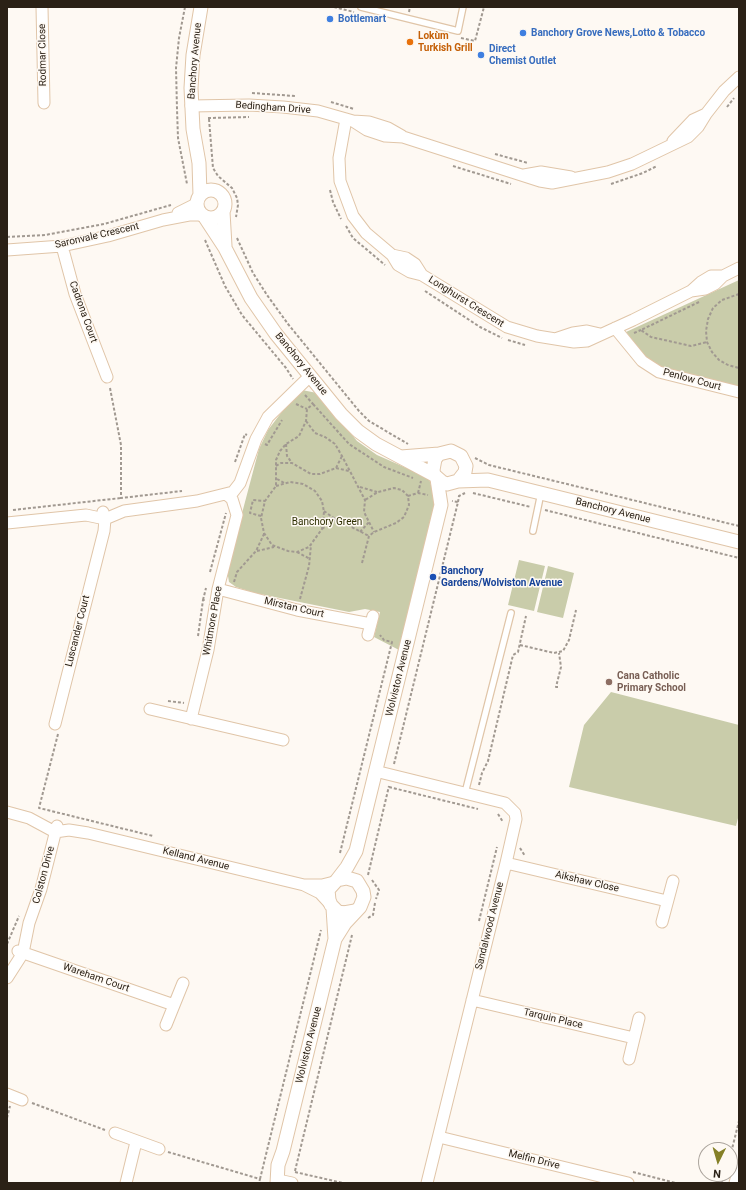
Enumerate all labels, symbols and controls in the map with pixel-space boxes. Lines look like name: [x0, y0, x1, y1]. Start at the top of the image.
place label: Bottlemart: [338, 13, 386, 25]
marker: Bottlemart: [325, 14, 335, 24]
street label: Banchory Avenue: [186, 22, 204, 100]
street label: Rodmar Close: [36, 24, 50, 86]
place label: Banchory Grove News,Lotto & Tobacco: [531, 27, 705, 39]
marker: Banchory Grove News,Lotto & Tobacco: [518, 28, 528, 38]
place label: Lokùm Turkish Grill: [418, 30, 473, 54]
marker: Lokùm Turkish Grill: [405, 37, 415, 47]
place label: Direct Chemist Outlet: [489, 43, 556, 66]
marker: Direct Chemist Outlet: [476, 50, 486, 60]
street label: Bedingham Drive: [235, 99, 311, 117]
street label: Saronvale Crescent: [54, 220, 140, 252]
street label: Longhurst Crescent: [426, 274, 506, 330]
street label: Cadrona Court: [66, 280, 100, 344]
street label: Banchory Avenue: [272, 330, 330, 398]
street label: Penlow Court: [662, 366, 722, 394]
street label: Banchory Avenue: [574, 496, 652, 526]
park label: Banchory Green: [292, 516, 362, 528]
place label: Banchory Gardens/Wolviston Avenue: [441, 565, 562, 588]
marker: Banchory Gardens/Wolviston Avenue: [428, 572, 438, 582]
street label: Whitmore Place: [201, 585, 225, 657]
street label: Luscander Court: [63, 594, 93, 668]
street label: Mirstan Court: [263, 595, 325, 621]
street label: Wolviston Avenue: [384, 638, 414, 718]
place label: Cana Catholic Primary School: [617, 670, 686, 694]
marker: Cana Catholic Primary School: [604, 677, 614, 687]
street label: Colston Drive: [31, 845, 57, 905]
street label: Kelland Avenue: [162, 845, 230, 873]
street label: Aikshaw Close: [554, 869, 620, 895]
street label: Sandalwood Avenue: [473, 881, 507, 971]
street label: Wareham Court: [61, 961, 131, 995]
street label: Wolviston Avenue: [294, 1005, 324, 1085]
street label: Tarquin Place: [522, 1006, 584, 1032]
north arrow: [698, 1142, 738, 1182]
street label: Melfin Drive: [507, 1148, 561, 1172]
text: N: [713, 1167, 721, 1180]

